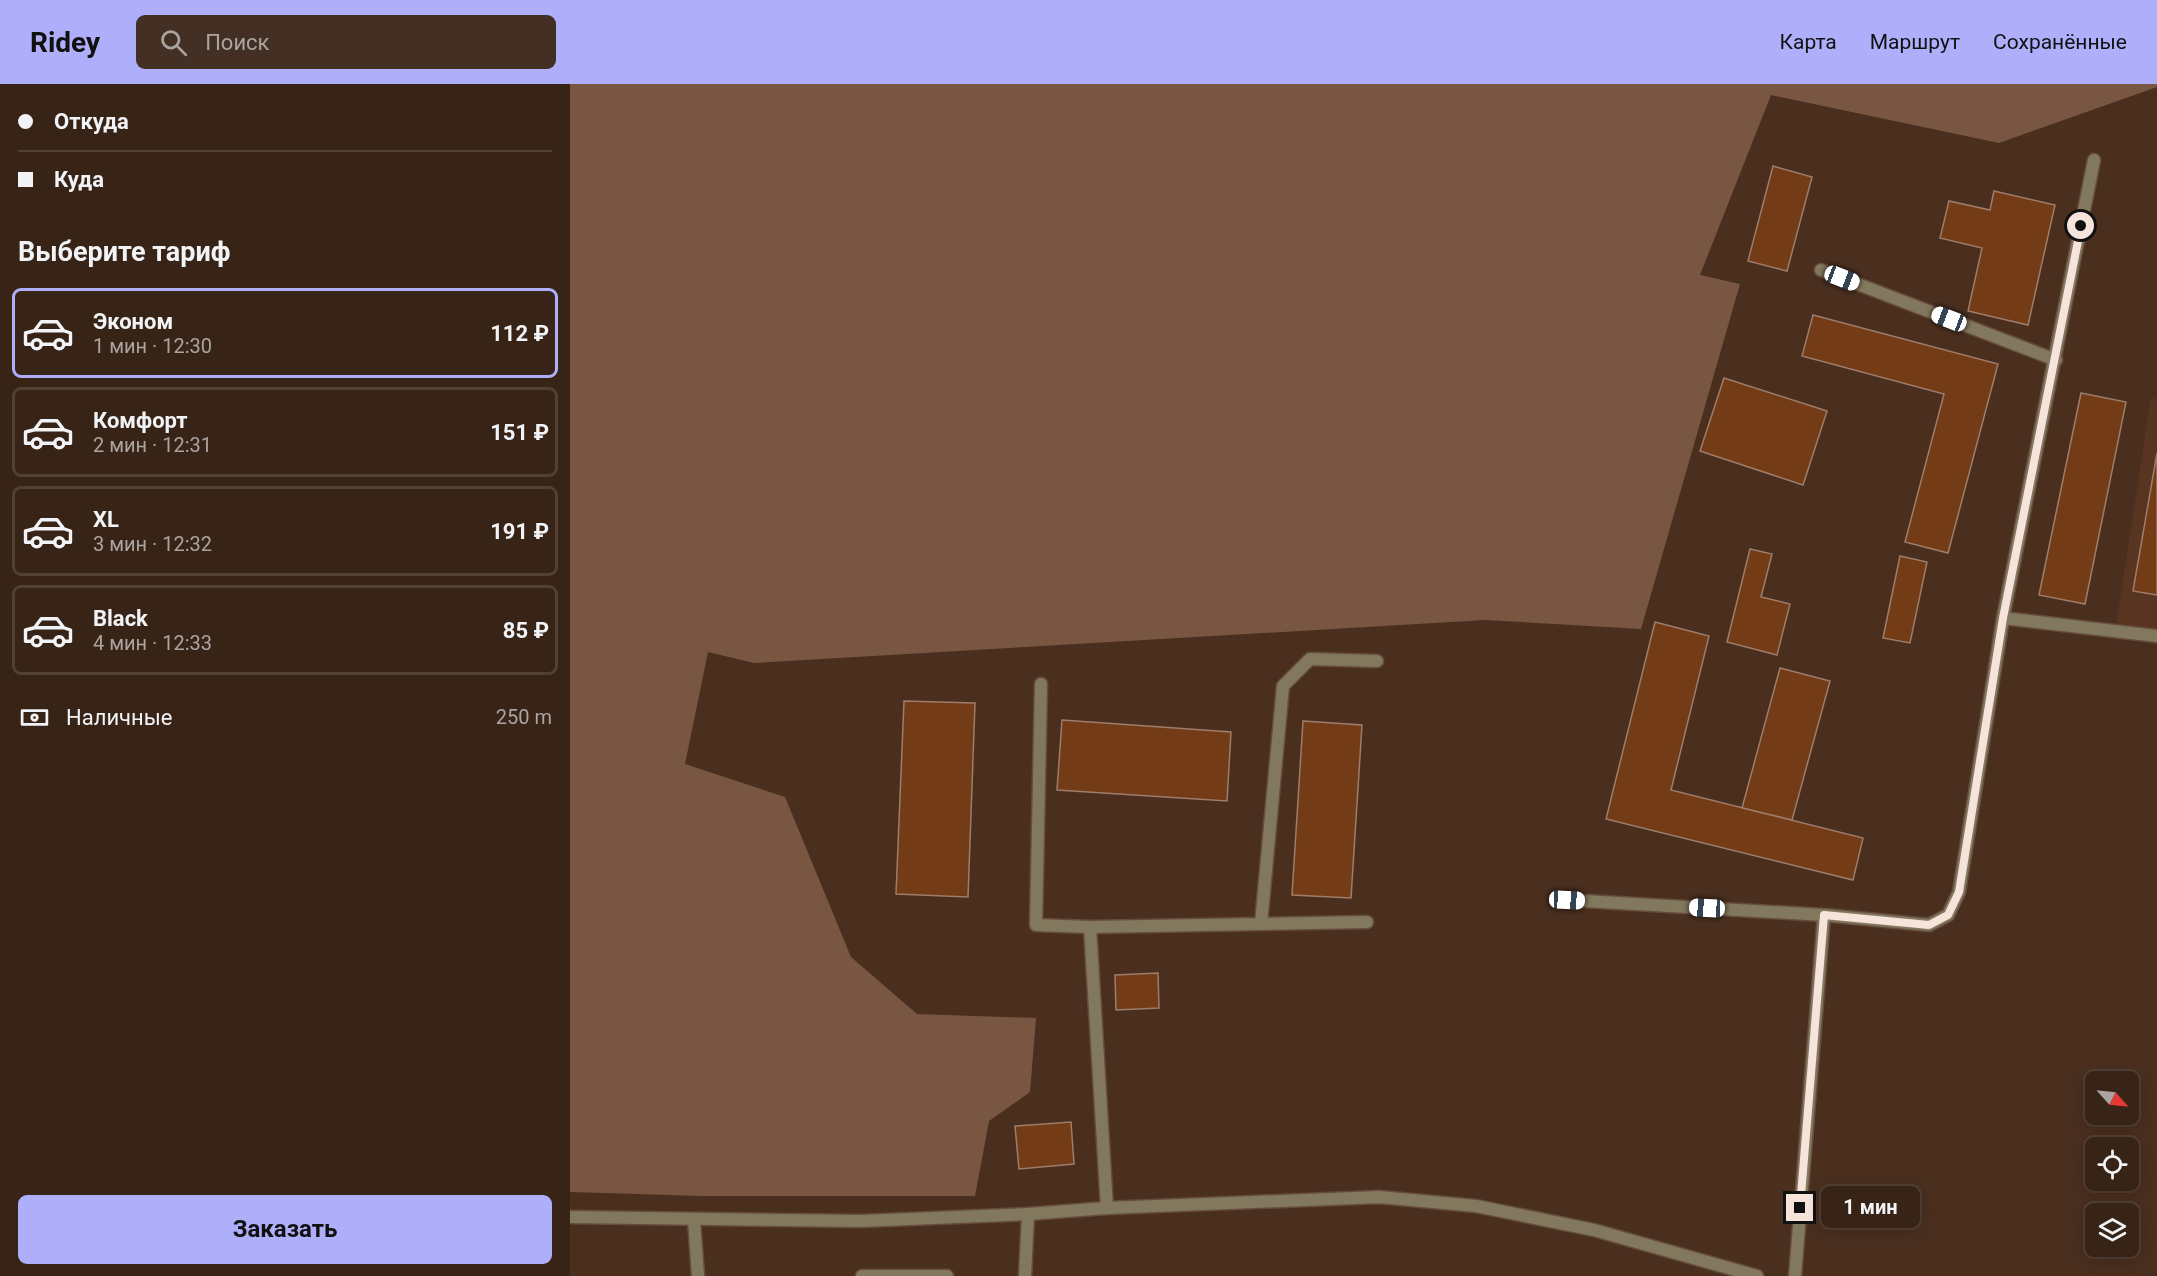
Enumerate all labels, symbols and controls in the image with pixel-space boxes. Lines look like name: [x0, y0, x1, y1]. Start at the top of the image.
search box: [136, 15, 556, 69]
text: Ridey: [30, 26, 100, 59]
icon: search: [157, 26, 190, 59]
text: Поиск: [205, 30, 270, 55]
text: Карта: [1780, 30, 1837, 54]
text: Маршрут: [1870, 30, 1960, 54]
text: Сохранённые: [1993, 30, 2127, 54]
text: Откуда: [54, 109, 129, 134]
text: Куда: [54, 167, 104, 192]
route start: [2067, 212, 2094, 239]
text: Выберите тариф: [18, 236, 230, 268]
car: [1822, 263, 1862, 293]
car: [1929, 304, 1969, 334]
icon: car: [21, 306, 75, 360]
text: Эконом: [93, 309, 173, 334]
text: 112 ₽: [490, 321, 549, 346]
text: 1 мин · 12:30: [93, 334, 212, 358]
icon: car: [21, 405, 75, 459]
text: Комфорт: [93, 408, 188, 433]
text: 151 ₽: [490, 420, 549, 445]
text: 2 мин · 12:31: [93, 433, 212, 457]
icon: car: [21, 504, 75, 558]
text: XL: [93, 507, 119, 532]
text: 191 ₽: [490, 519, 549, 544]
text: 3 мин · 12:32: [93, 532, 212, 556]
icon: car: [21, 603, 75, 657]
text: Black: [93, 606, 148, 631]
text: 85 ₽: [503, 618, 549, 643]
text: 4 мин · 12:33: [93, 631, 212, 655]
icon: cash: [18, 701, 51, 734]
text: Наличные: [66, 705, 172, 730]
text: 250 m: [496, 705, 552, 729]
car: [1549, 890, 1585, 910]
car: [1689, 898, 1725, 918]
north arrow: [2085, 1071, 2139, 1125]
map controls: [2085, 1071, 2139, 1257]
button: locate: [2085, 1137, 2139, 1191]
callout: 1 мин: [1821, 1187, 1920, 1229]
route end: [1786, 1194, 1813, 1221]
button: Заказать: [18, 1195, 552, 1264]
text: 1 мин: [1843, 1195, 1898, 1219]
button: layers: [2085, 1203, 2139, 1257]

